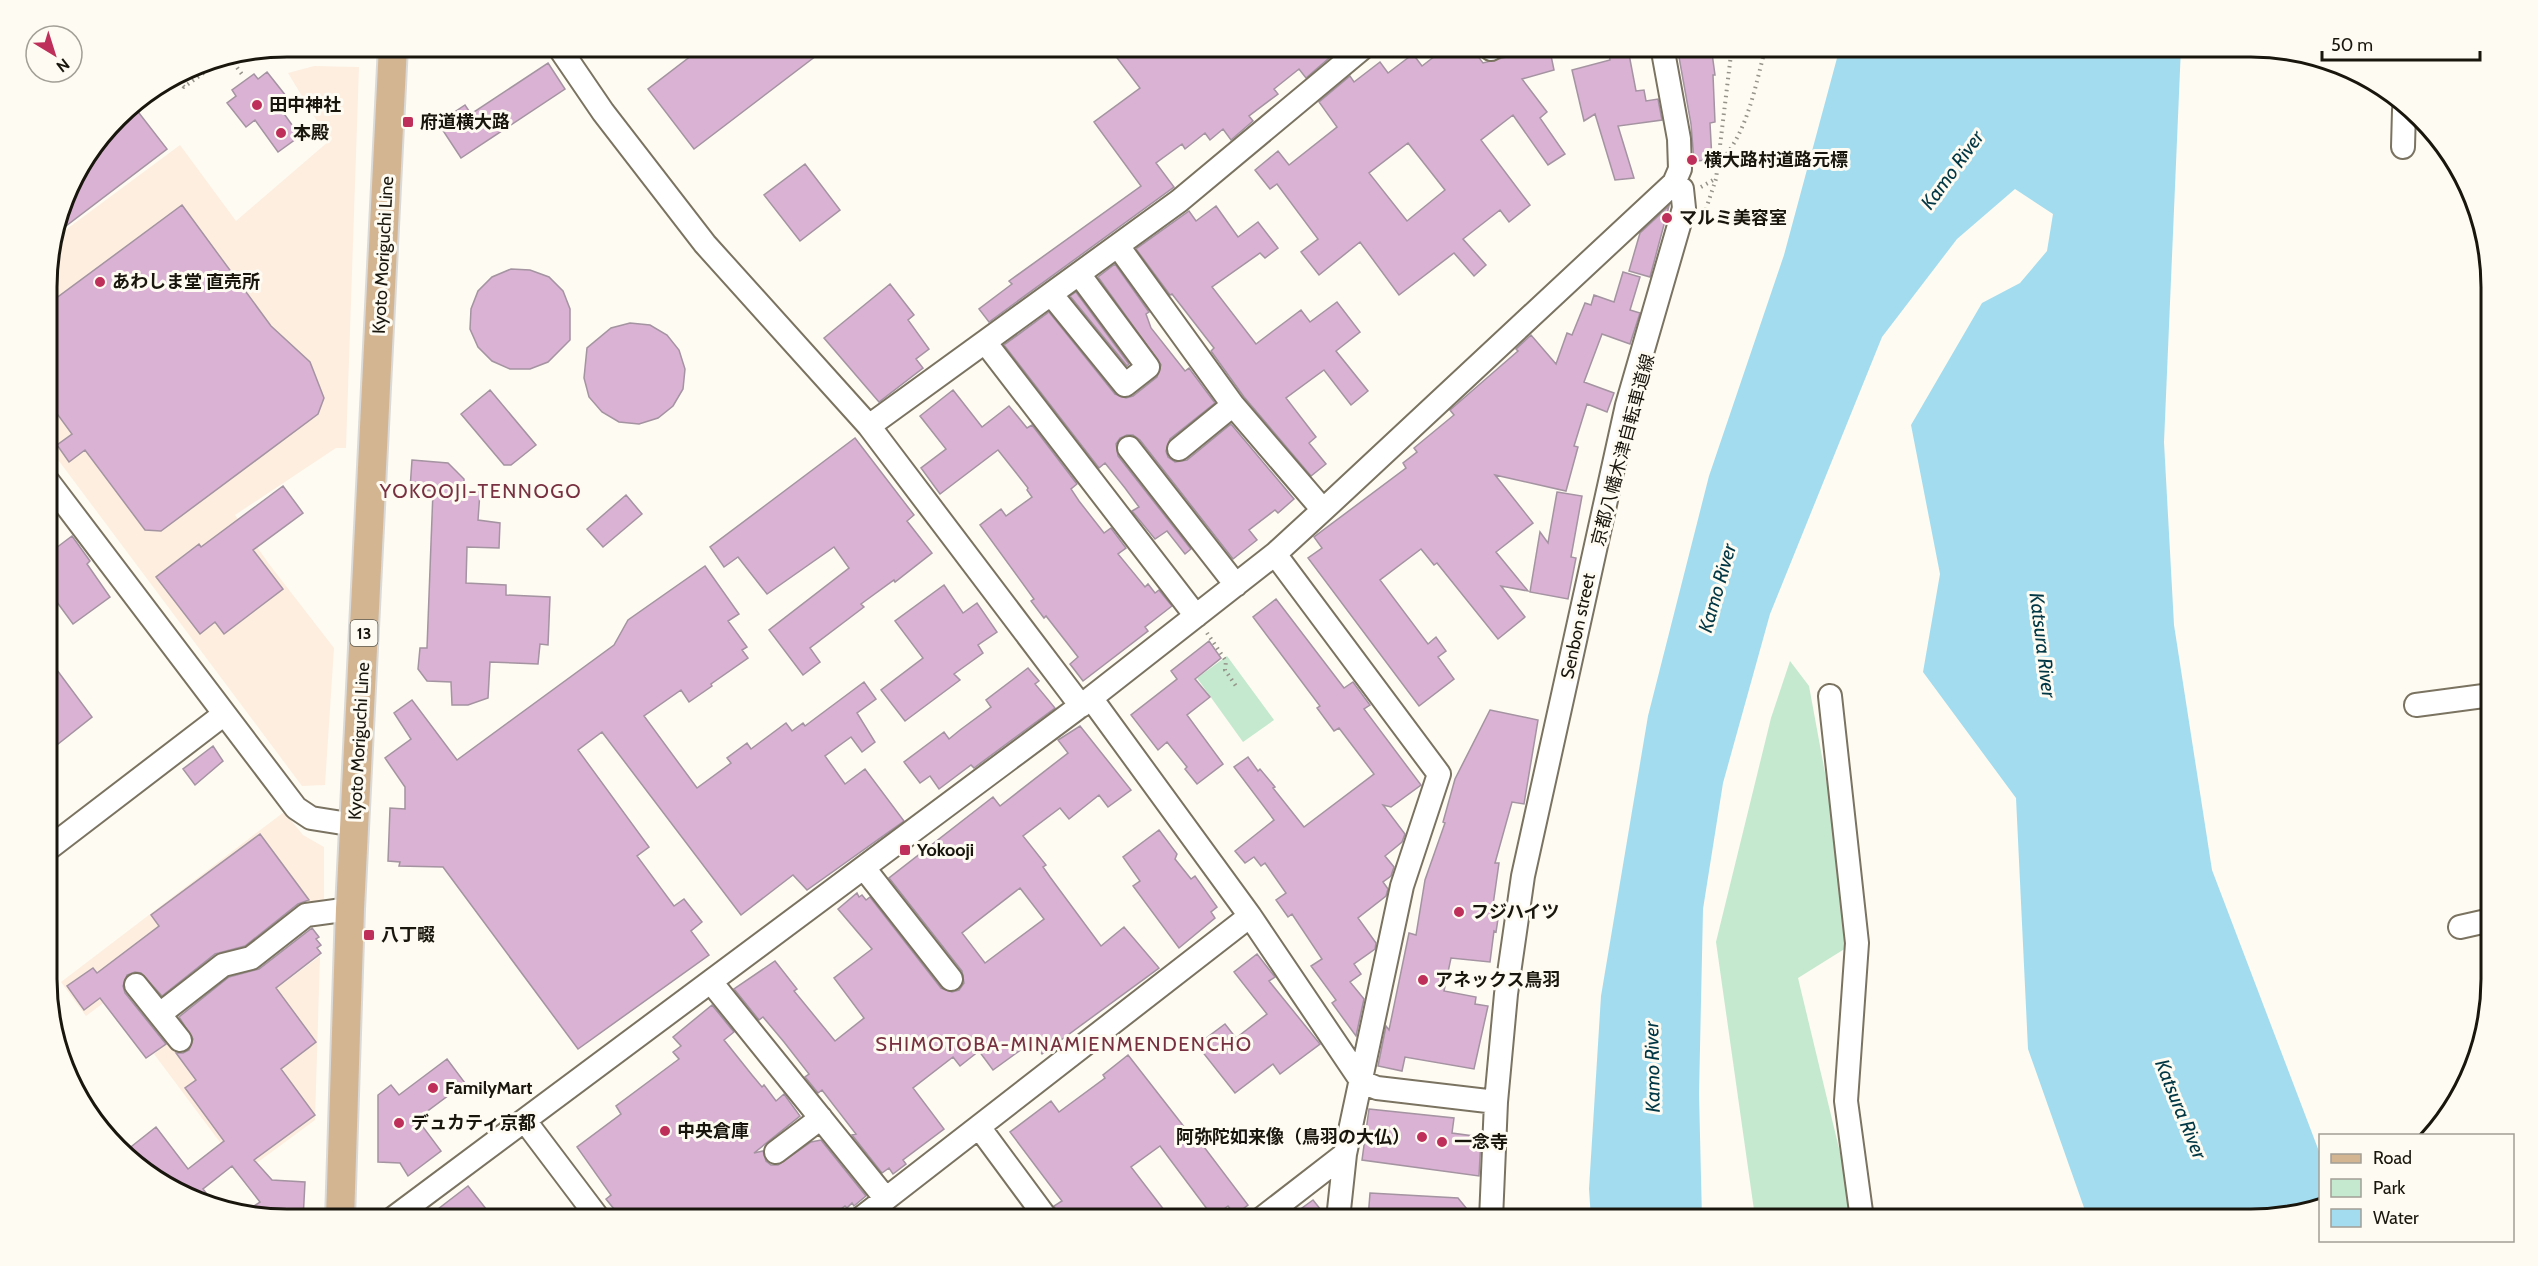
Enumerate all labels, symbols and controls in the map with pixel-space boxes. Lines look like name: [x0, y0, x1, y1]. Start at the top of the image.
north arrow: [24, 24, 84, 84]
scale bar: [2322, 24, 2480, 62]
text: 50 m: [2331, 34, 2373, 56]
text: N: [53, 54, 73, 76]
place label: 田中神社: [269, 94, 341, 116]
marker: 田中神社: [250, 98, 264, 112]
place label: 府道横大路: [420, 111, 510, 133]
marker: 府道横大路: [401, 115, 415, 129]
place label: 本殿: [293, 122, 329, 144]
water label: Kamo River: [1915, 125, 1989, 214]
marker: 本殿: [274, 126, 288, 140]
place label: 横大路村道路元標: [1704, 149, 1848, 171]
marker: 横大路村道路元標: [1685, 153, 1699, 167]
street label: Kyoto Moriguchi Line: [368, 176, 398, 334]
place label: マルミ美容室: [1679, 207, 1787, 229]
marker: マルミ美容室: [1660, 211, 1674, 225]
place label: あわしま堂 直売所: [112, 271, 260, 293]
marker: あわしま堂 直売所: [93, 275, 107, 289]
street label: 京都八幡木津自転車道線: [1587, 352, 1659, 548]
district label: YOKOOJI-TENNOGO: [379, 479, 582, 503]
water label: Kamo River: [1693, 540, 1741, 635]
street label: Senbon street: [1556, 571, 1600, 681]
water label: Katsura River: [2025, 591, 2061, 700]
road number: 13: [350, 620, 378, 646]
street label: Kyoto Moriguchi Line: [344, 662, 374, 820]
place label: Yokooji: [916, 839, 974, 861]
marker: Yokooji: [898, 843, 912, 857]
place label: フジハイツ: [1471, 901, 1560, 923]
marker: フジハイツ: [1452, 905, 1466, 919]
place label: 八丁畷: [381, 924, 435, 946]
marker: 八丁畷: [362, 928, 376, 942]
place label: アネックス鳥羽: [1435, 969, 1560, 991]
marker: アネックス鳥羽: [1416, 973, 1430, 987]
water label: Kamo River: [1639, 1020, 1665, 1113]
district label: SHIMOTOBA-MINAMIENMENDENCHO: [875, 1032, 1253, 1056]
water label: Katsura River: [2150, 1056, 2212, 1163]
place label: FamilyMart: [445, 1077, 532, 1099]
marker: FamilyMart: [426, 1081, 440, 1095]
place label: デュカティ京都: [411, 1112, 536, 1134]
marker: デュカティ京都: [392, 1116, 406, 1130]
place label: 中央倉庫: [677, 1120, 749, 1142]
marker: 中央倉庫: [658, 1124, 672, 1138]
place label: 阿弥陀如来像（鳥羽の大仏）: [1176, 1126, 1410, 1148]
marker: 阿弥陀如来像（鳥羽の大仏）: [1415, 1130, 1429, 1144]
place label: 一念寺: [1454, 1131, 1508, 1153]
legend: [2319, 1134, 2514, 1242]
marker: 一念寺: [1435, 1135, 1449, 1149]
text: Road: [2373, 1147, 2412, 1169]
text: Park: [2373, 1177, 2406, 1199]
text: Water: [2373, 1207, 2419, 1229]

